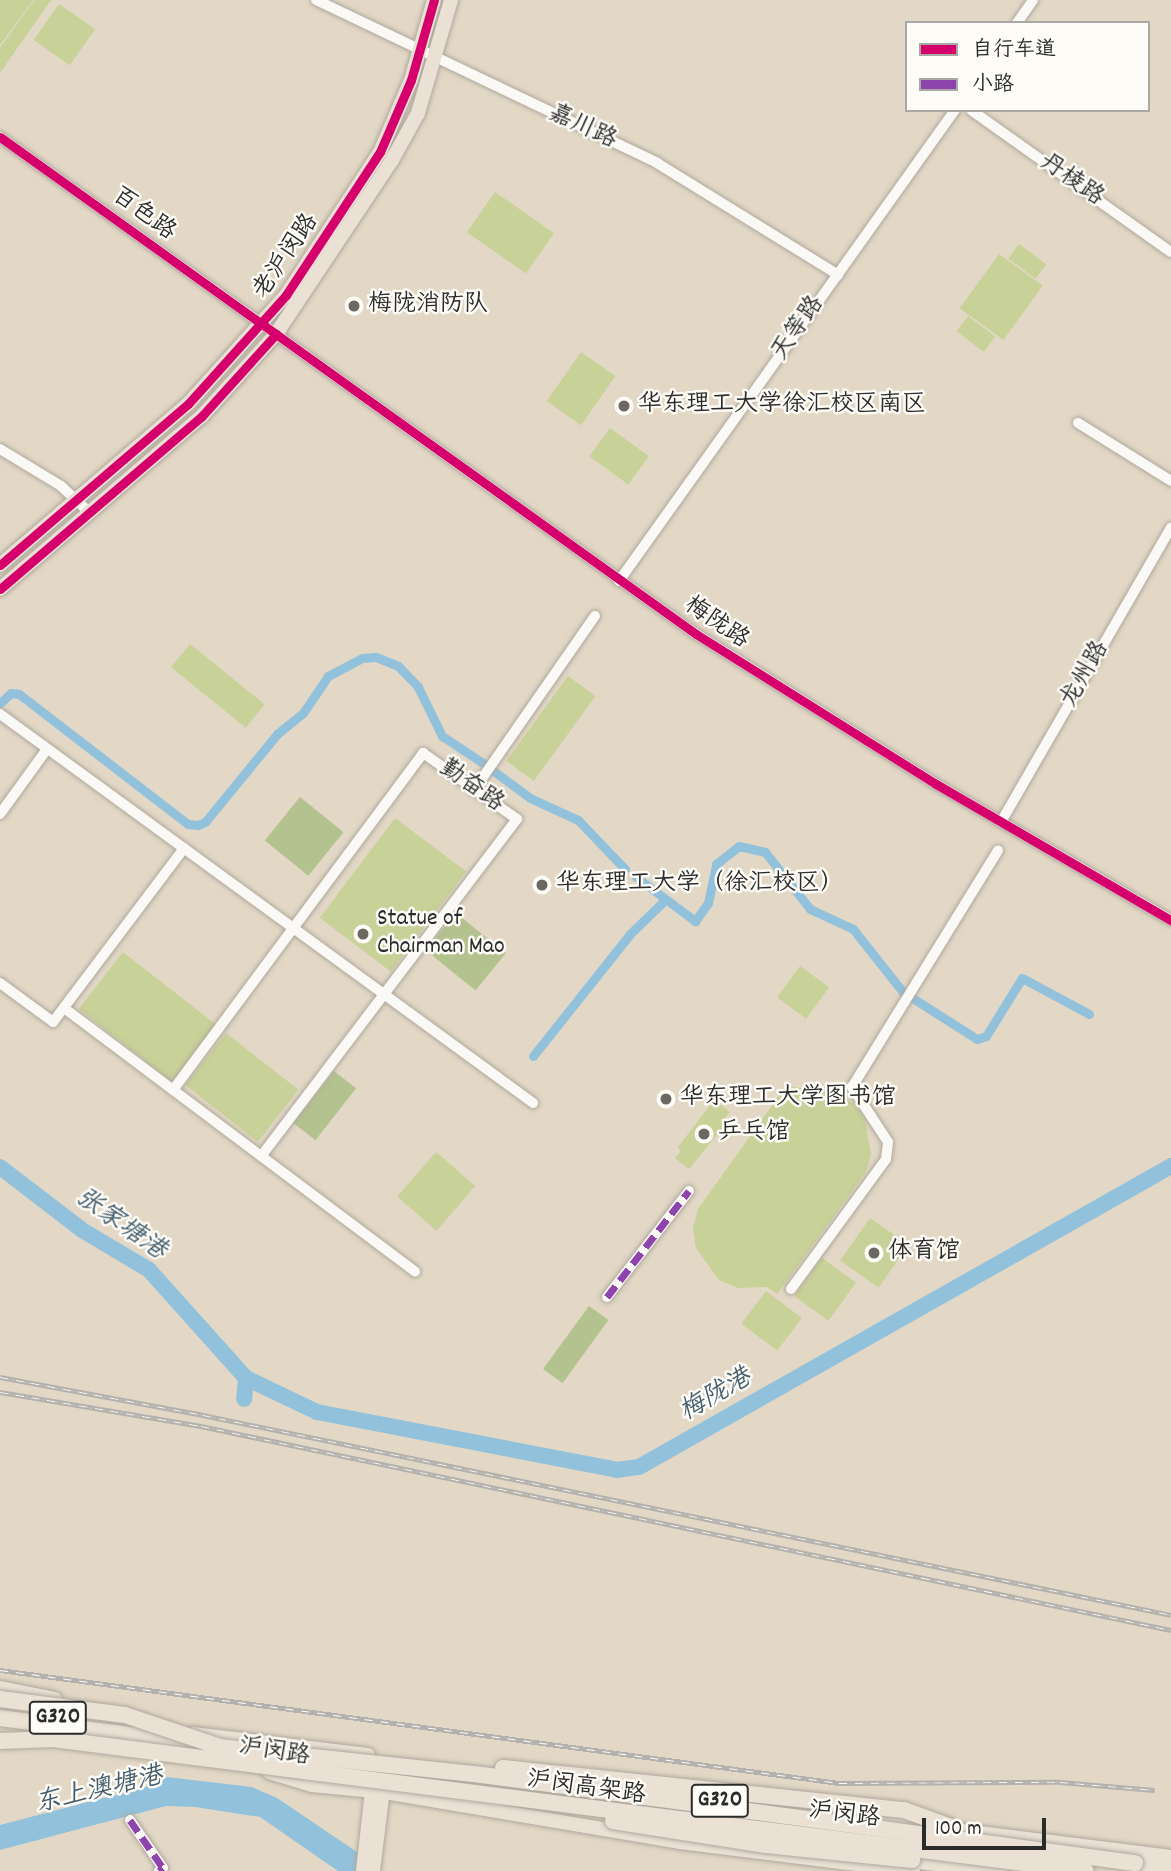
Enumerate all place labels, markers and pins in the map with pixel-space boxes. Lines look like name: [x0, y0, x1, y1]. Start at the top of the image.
place label: 梅陇消防队: [368, 292, 488, 320]
marker: 梅陇消防队: [346, 298, 362, 314]
place label: 华东理工大学徐汇校区南区: [638, 392, 926, 420]
marker: 华东理工大学徐汇校区南区: [616, 398, 632, 414]
place label: 华东理工大学（徐汇校区）: [556, 871, 844, 899]
marker: 华东理工大学（徐汇校区）: [534, 877, 550, 893]
place label: Statue of Chairman Mao: [377, 906, 505, 962]
marker: Statue of Chairman Mao: [355, 926, 371, 942]
place label: 华东理工大学图书馆: [680, 1085, 896, 1113]
marker: 华东理工大学图书馆: [658, 1091, 674, 1107]
place label: 乒乓馆: [718, 1120, 790, 1148]
marker: 乒乓馆: [696, 1126, 712, 1142]
place label: 体育馆: [888, 1239, 960, 1267]
marker: 体育馆: [866, 1245, 882, 1261]

